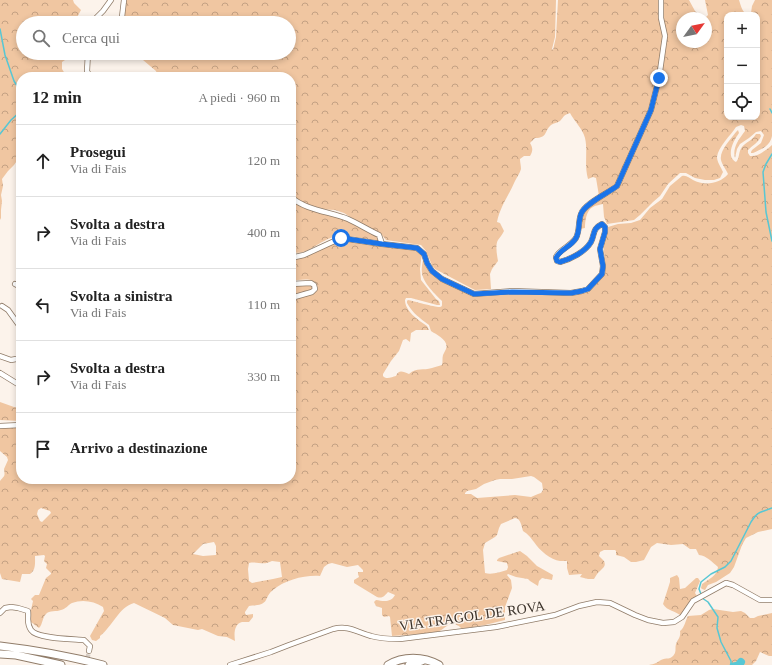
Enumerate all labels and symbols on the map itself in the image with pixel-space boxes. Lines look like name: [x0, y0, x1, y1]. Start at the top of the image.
north arrow: [676, 12, 712, 48]
route end: [650, 69, 668, 87]
route start: [332, 229, 350, 247]
street label: VIA TRAGOL DE ROVA: [398, 598, 547, 634]

